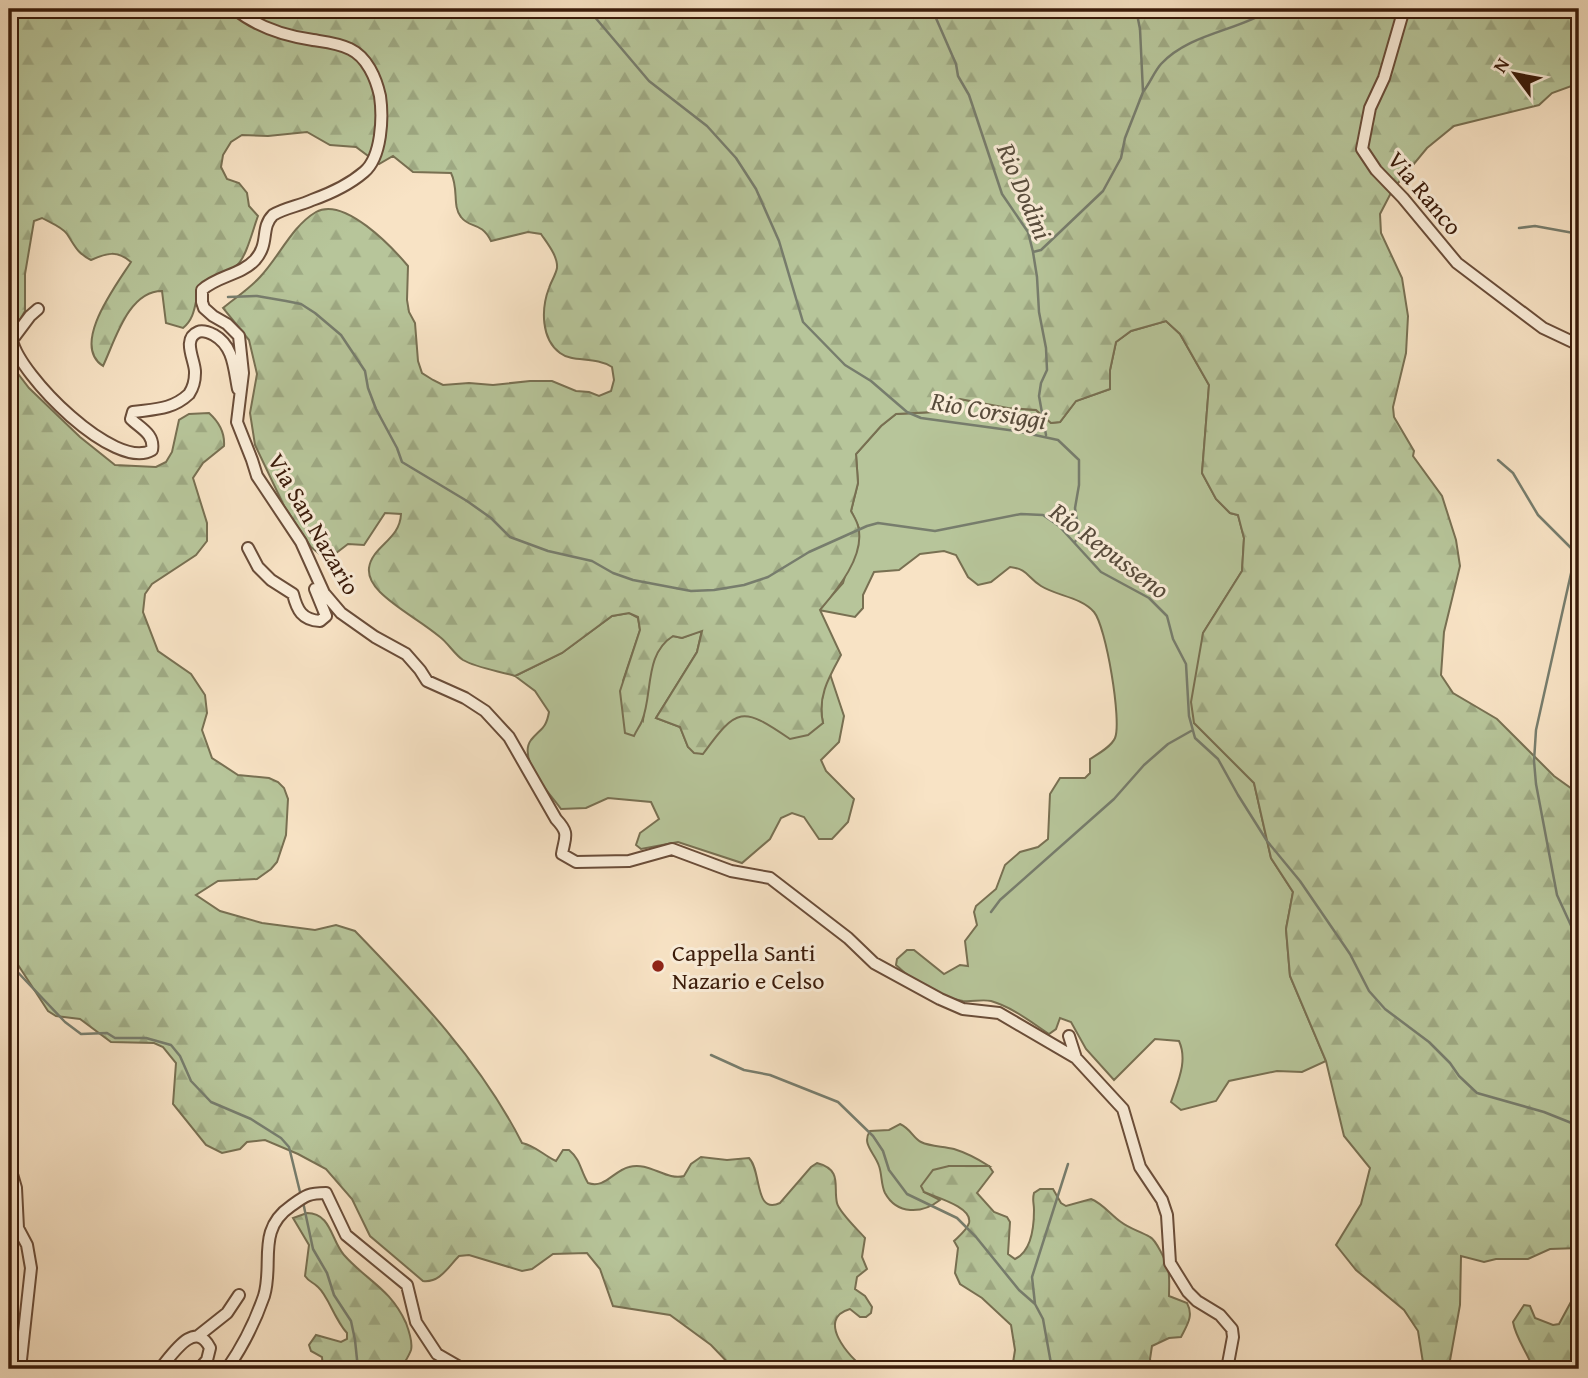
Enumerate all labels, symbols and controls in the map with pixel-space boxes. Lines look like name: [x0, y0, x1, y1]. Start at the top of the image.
north arrow: [1480, 38, 1550, 108]
text: N: [1485, 52, 1516, 78]
water label: Rio Dodini: [987, 136, 1063, 246]
street label: Via Ranco: [1379, 143, 1471, 243]
water label: Rio Corsiggi: [927, 380, 1050, 439]
street label: Via San Nazario: [259, 447, 369, 601]
water label: Rio Repusseno: [1041, 491, 1178, 608]
place label: Cappella Santi Nazario e Celso: [672, 935, 824, 998]
marker: Cappella Santi Nazario e Celso: [650, 958, 666, 974]

